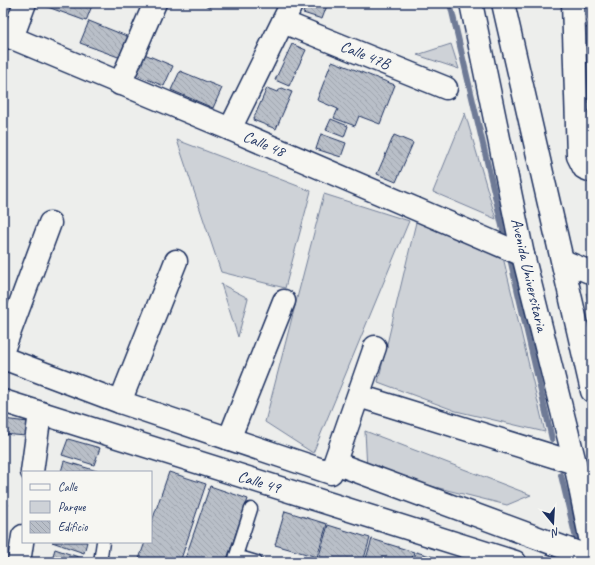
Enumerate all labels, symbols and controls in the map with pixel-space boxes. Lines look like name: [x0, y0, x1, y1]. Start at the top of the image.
street label: Calle 47B: [337, 36, 394, 75]
street label: Calle 48: [240, 126, 290, 162]
street label: Avenida Universitaria: [506, 216, 552, 335]
street label: Calle 49: [235, 466, 284, 498]
legend: [22, 471, 152, 543]
text: Calle: [58, 479, 78, 495]
text: Parque: [58, 499, 87, 515]
north arrow: [533, 503, 573, 543]
text: Edificio: [58, 519, 88, 535]
text: N: [549, 525, 561, 541]

